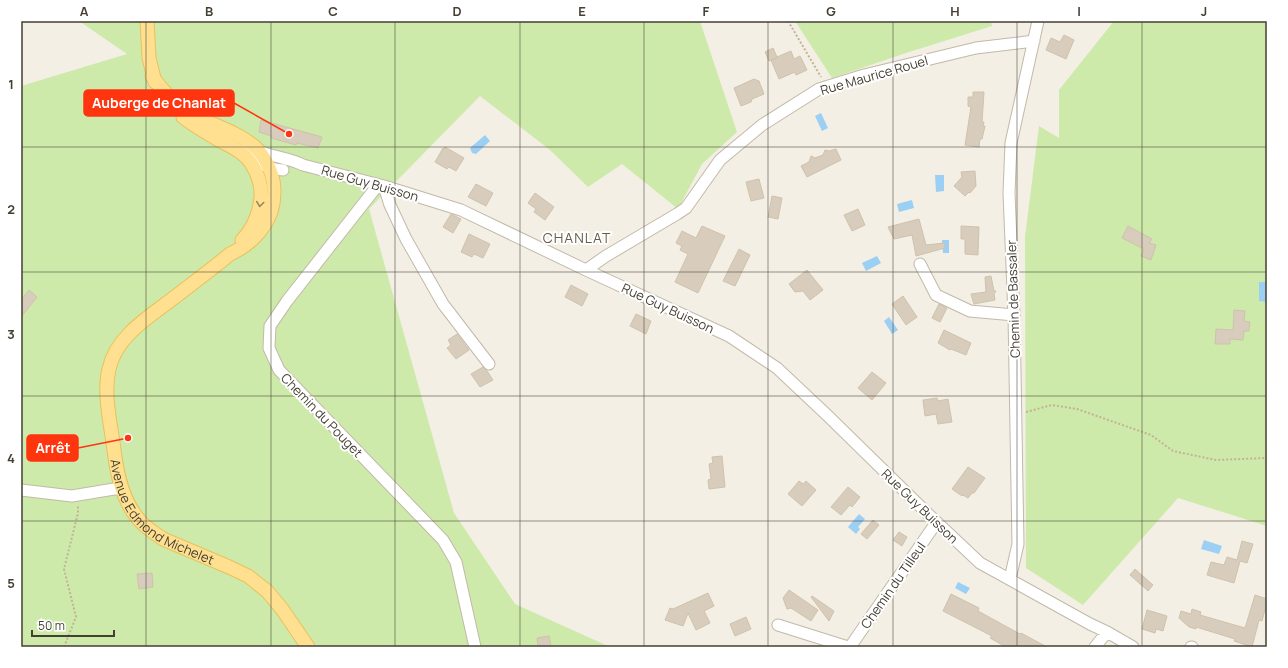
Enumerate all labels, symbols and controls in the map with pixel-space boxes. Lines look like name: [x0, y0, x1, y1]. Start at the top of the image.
text: A: [80, 2, 89, 20]
text: B: [205, 2, 213, 20]
text: C: [328, 2, 338, 20]
text: D: [452, 2, 462, 20]
text: E: [578, 2, 586, 20]
text: F: [703, 2, 710, 20]
text: G: [826, 2, 836, 20]
text: H: [950, 2, 960, 20]
text: I: [1077, 2, 1081, 20]
text: J: [1201, 2, 1207, 20]
street label: Rue Maurice Rouel: [818, 51, 930, 99]
text: 1: [8, 75, 14, 93]
callout: Auberge de Chanlat: [84, 90, 234, 116]
text: Auberge de Chanlat: [92, 93, 226, 112]
street label: Rue Guy Buisson: [319, 161, 421, 205]
text: 2: [7, 200, 15, 218]
one-way arrow: [256, 201, 265, 207]
district label: CHANLAT: [543, 228, 611, 247]
street label: Chemin de Bassaler: [1002, 239, 1024, 358]
street label: Rue Guy Buisson: [619, 279, 717, 337]
text: 3: [7, 325, 15, 343]
street label: Chemin du Pouget: [277, 369, 367, 461]
callout: Arrêt: [27, 435, 78, 461]
text: Arrêt: [35, 438, 71, 457]
text: 4: [7, 449, 15, 467]
street label: Avenue Edmond Michelet: [106, 458, 217, 569]
street label: Rue Guy Buisson: [878, 465, 962, 547]
street label: Chemin du Tilleul: [856, 538, 930, 632]
text: 5: [7, 574, 15, 592]
scale bar: [32, 612, 114, 638]
text: 50 m: [38, 617, 65, 634]

